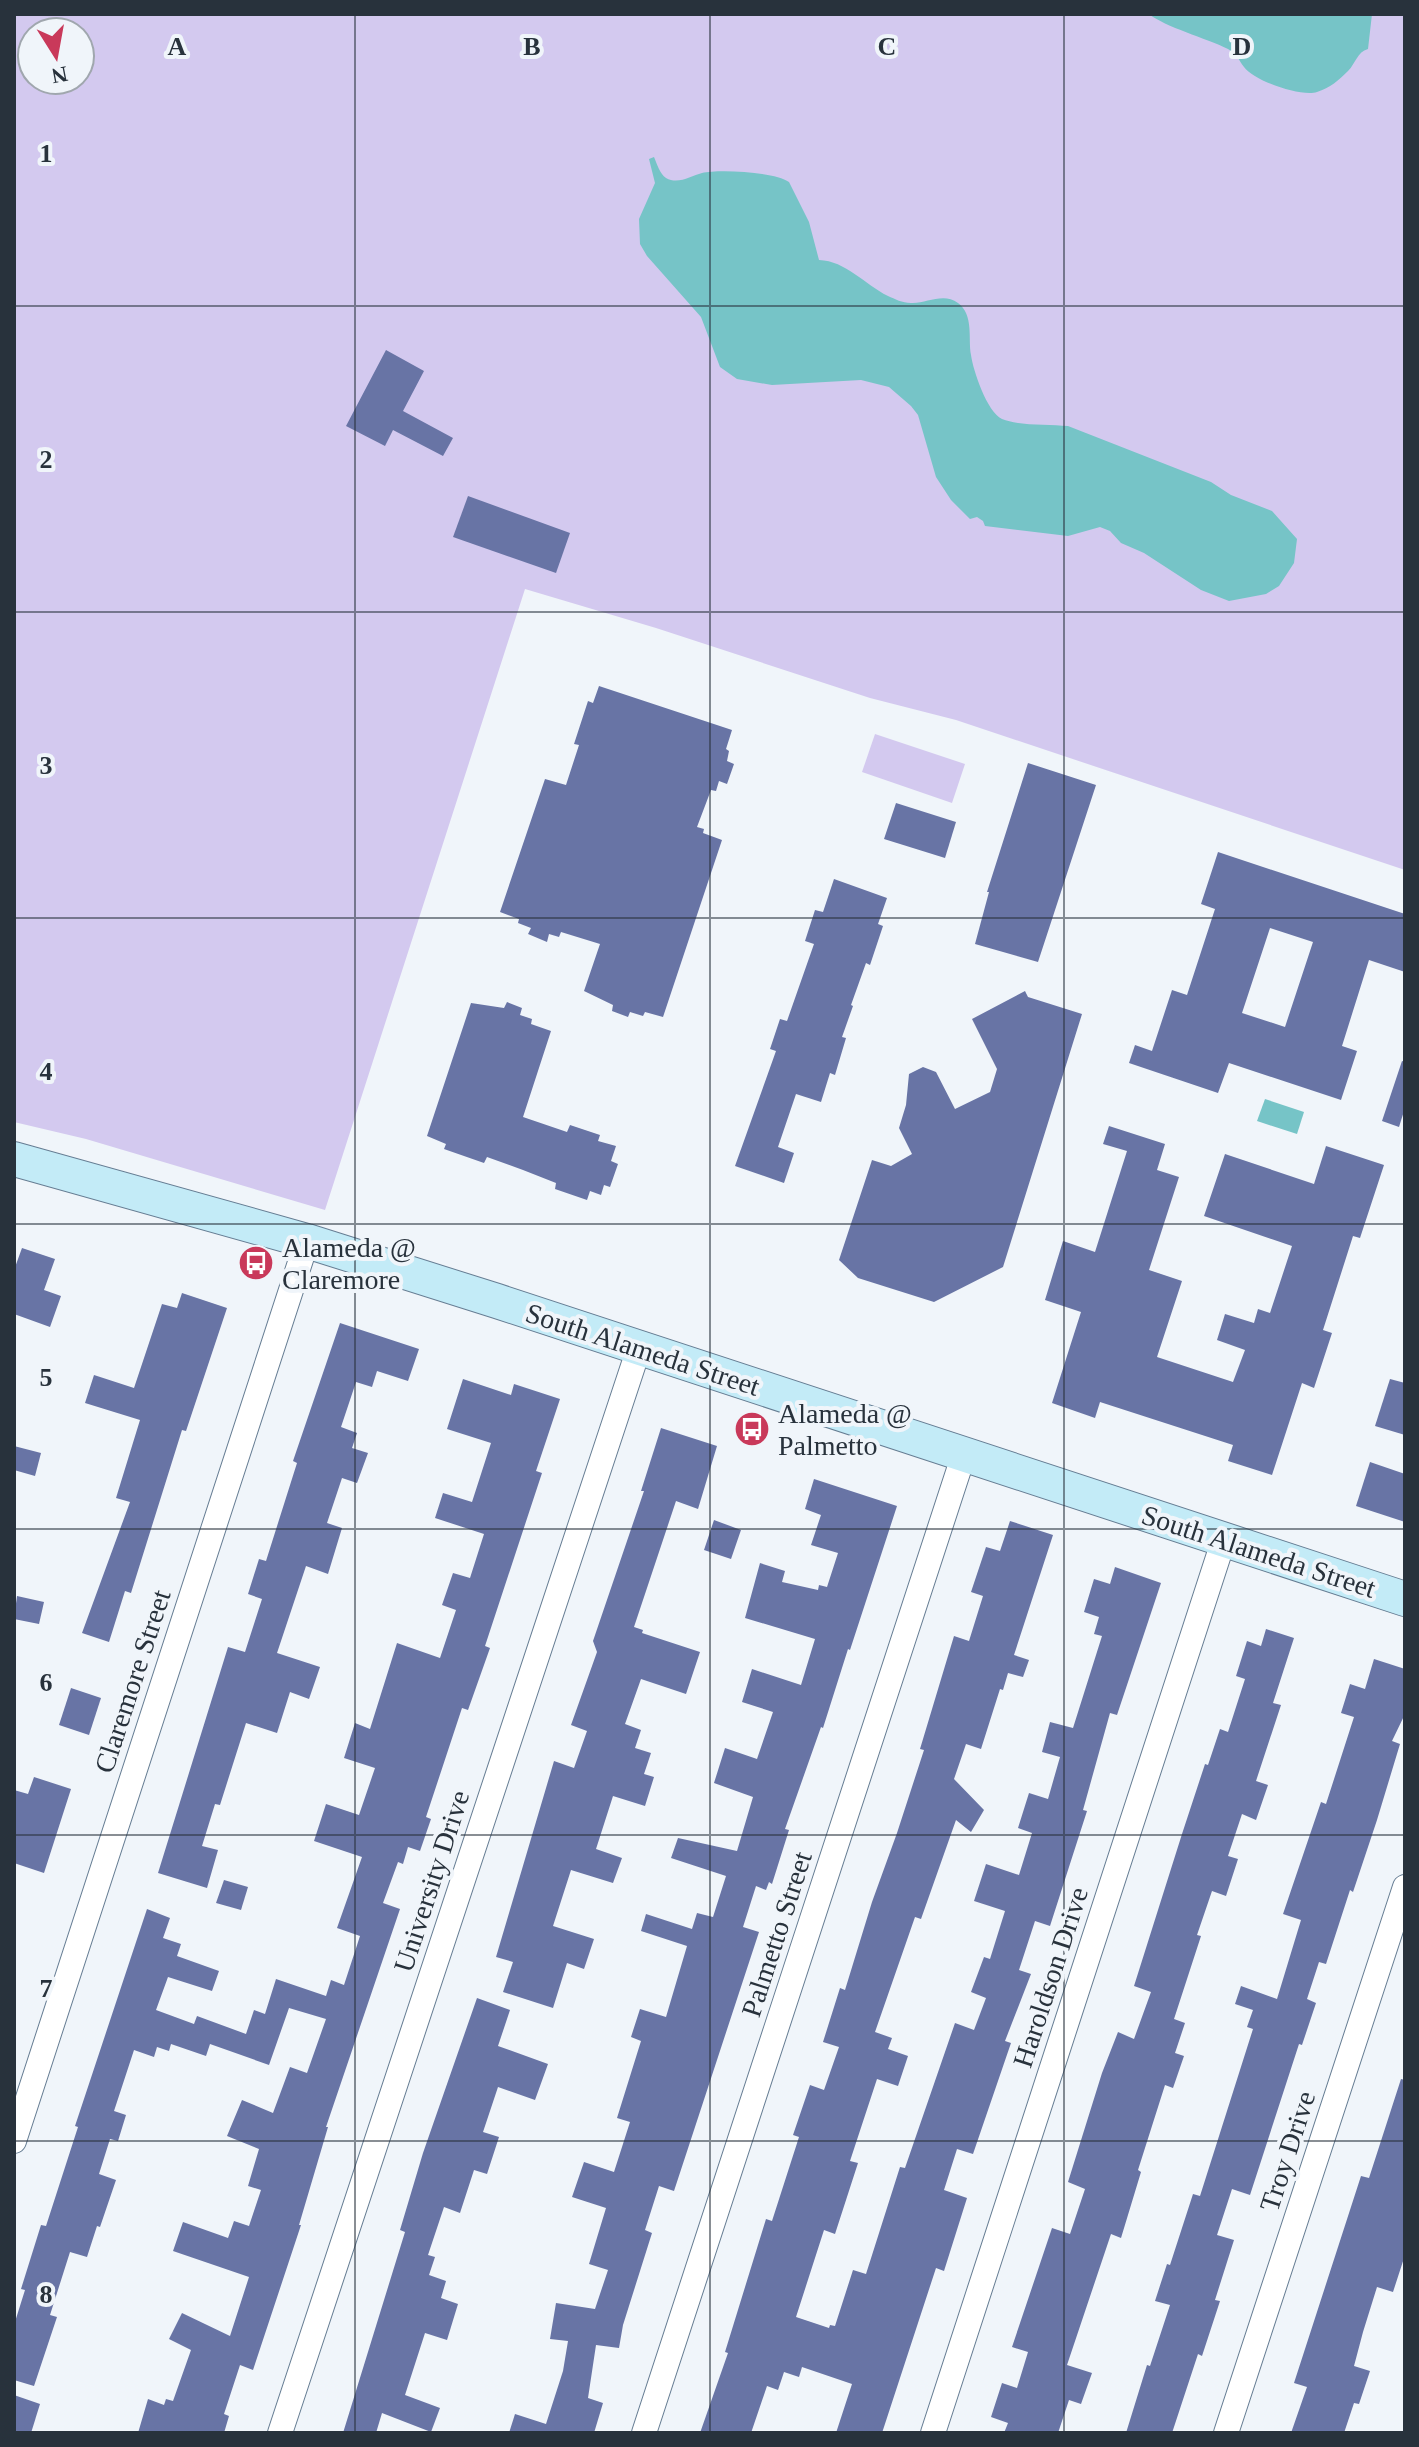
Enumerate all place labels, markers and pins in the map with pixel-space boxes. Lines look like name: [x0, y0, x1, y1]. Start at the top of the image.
place label: Alameda @ Claremore: [282, 1232, 416, 1295]
bus stop icon: Alameda @ Claremore: [237, 1244, 275, 1282]
place label: Alameda @ Palmetto: [778, 1398, 912, 1461]
bus stop icon: Alameda @ Palmetto: [733, 1410, 771, 1448]

